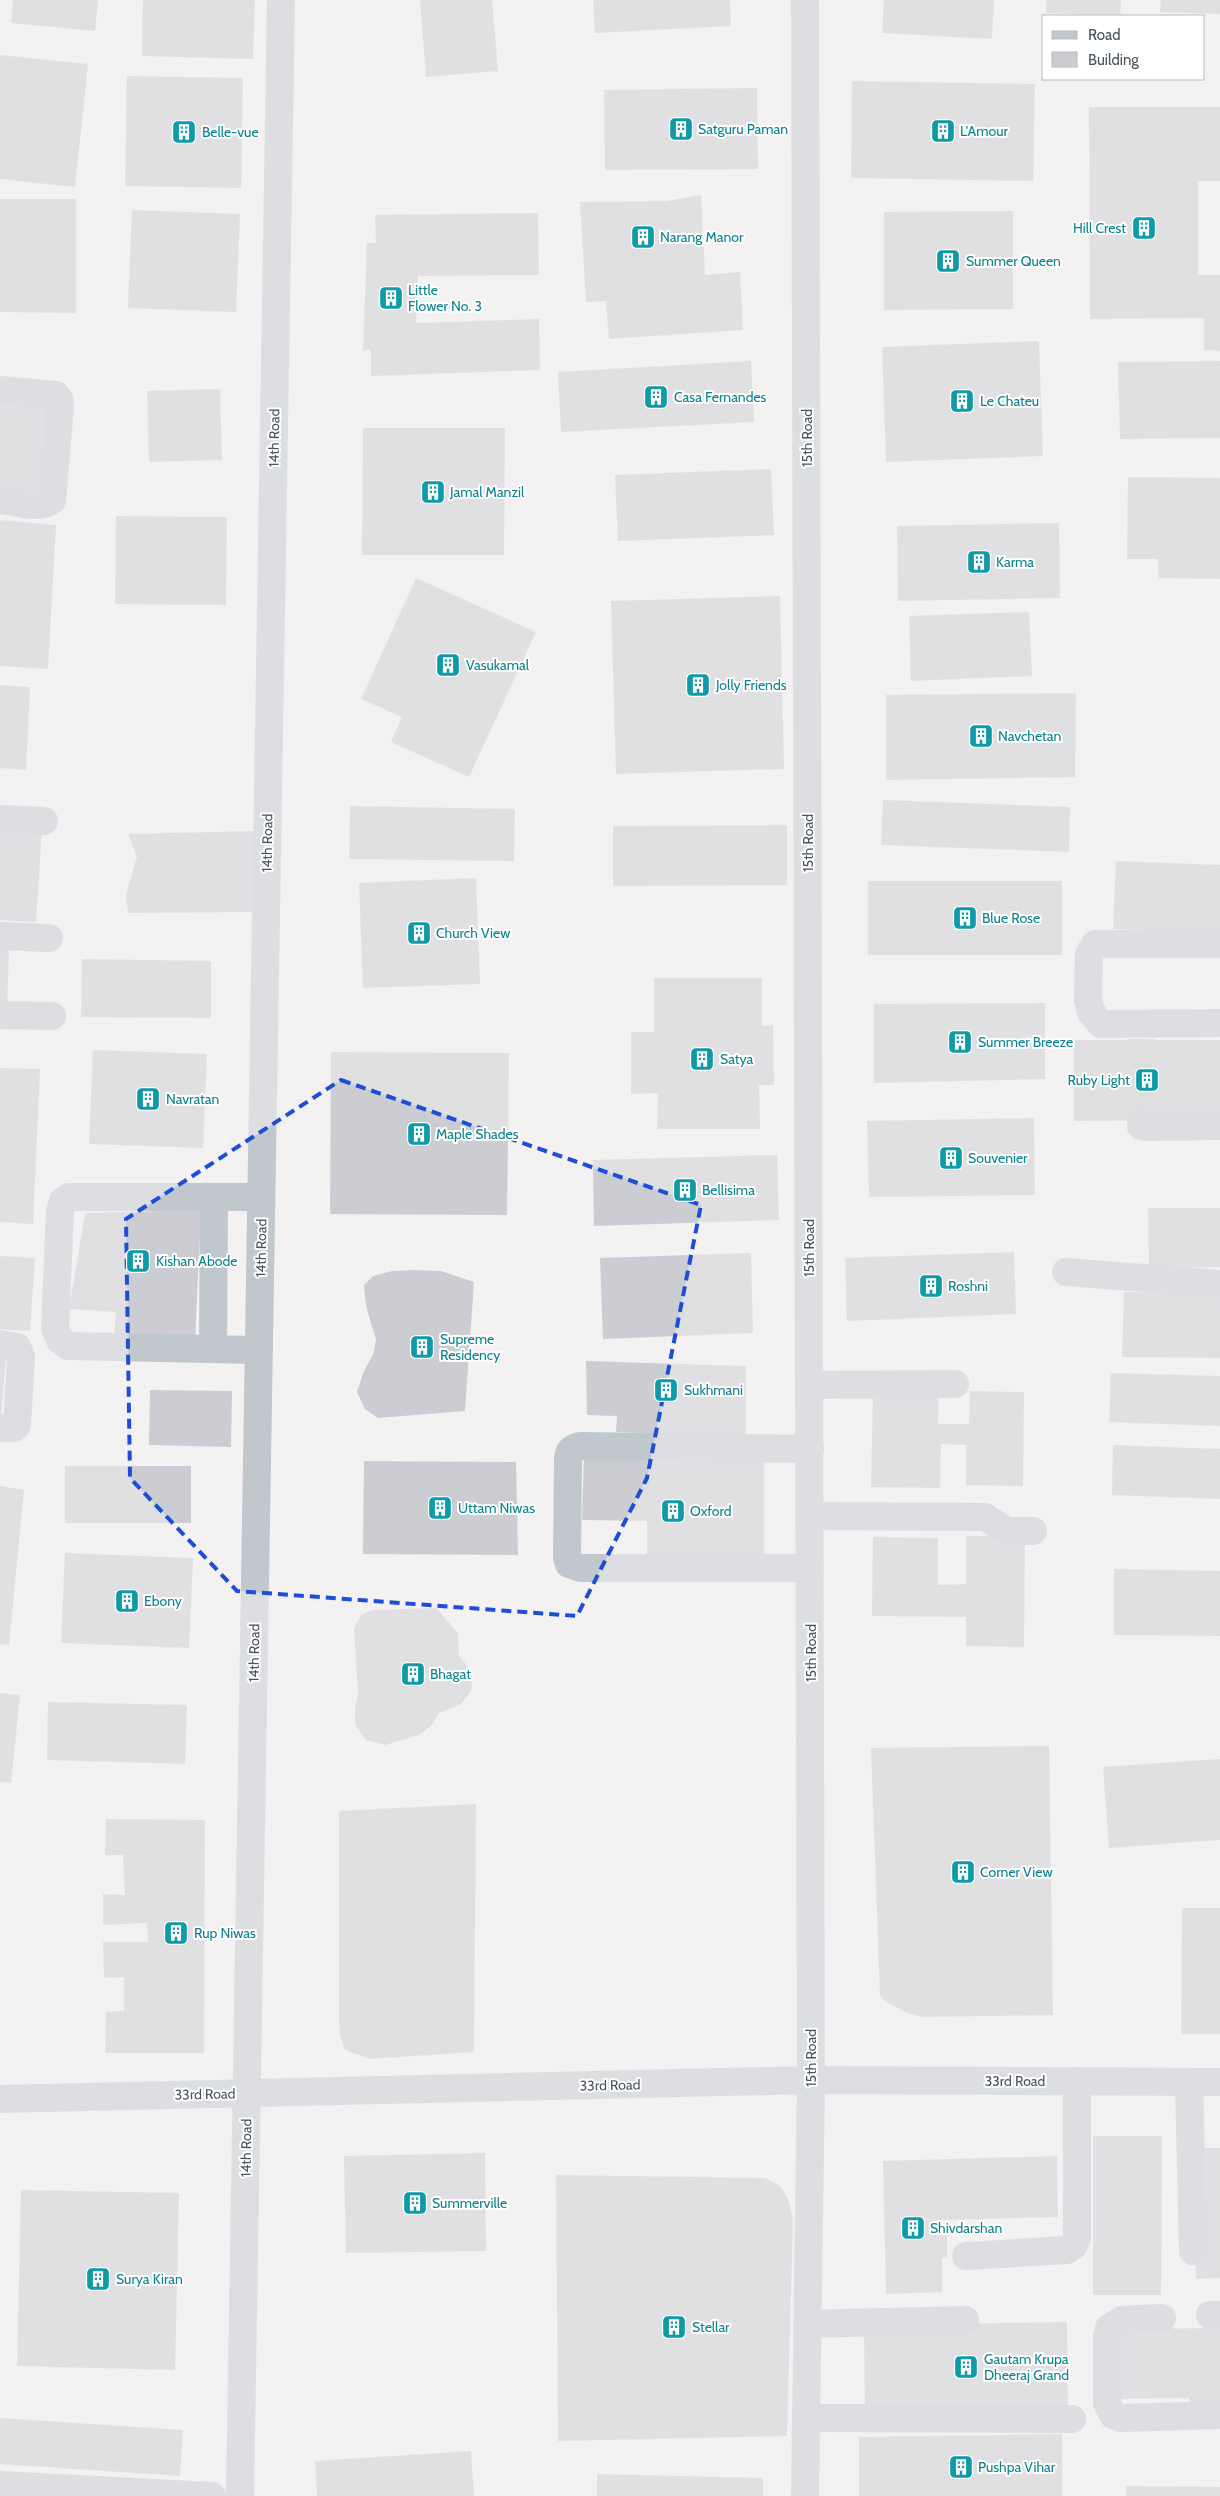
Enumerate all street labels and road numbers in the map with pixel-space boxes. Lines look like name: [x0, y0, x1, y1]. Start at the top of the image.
street label: 14th Road: [264, 409, 284, 467]
street label: 15th Road: [798, 409, 816, 467]
street label: 14th Road: [257, 814, 277, 872]
street label: 15th Road: [799, 814, 817, 872]
street label: 14th Road: [251, 1219, 271, 1277]
street label: 15th Road: [800, 1219, 818, 1277]
street label: 14th Road: [244, 1624, 264, 1682]
street label: 15th Road: [802, 1624, 820, 1682]
street label: 15th Road: [802, 2029, 820, 2087]
street label: 33rd Road: [985, 2072, 1045, 2090]
street label: 33rd Road: [580, 2075, 640, 2095]
street label: 33rd Road: [175, 2084, 235, 2104]
street label: 14th Road: [236, 2119, 256, 2177]

